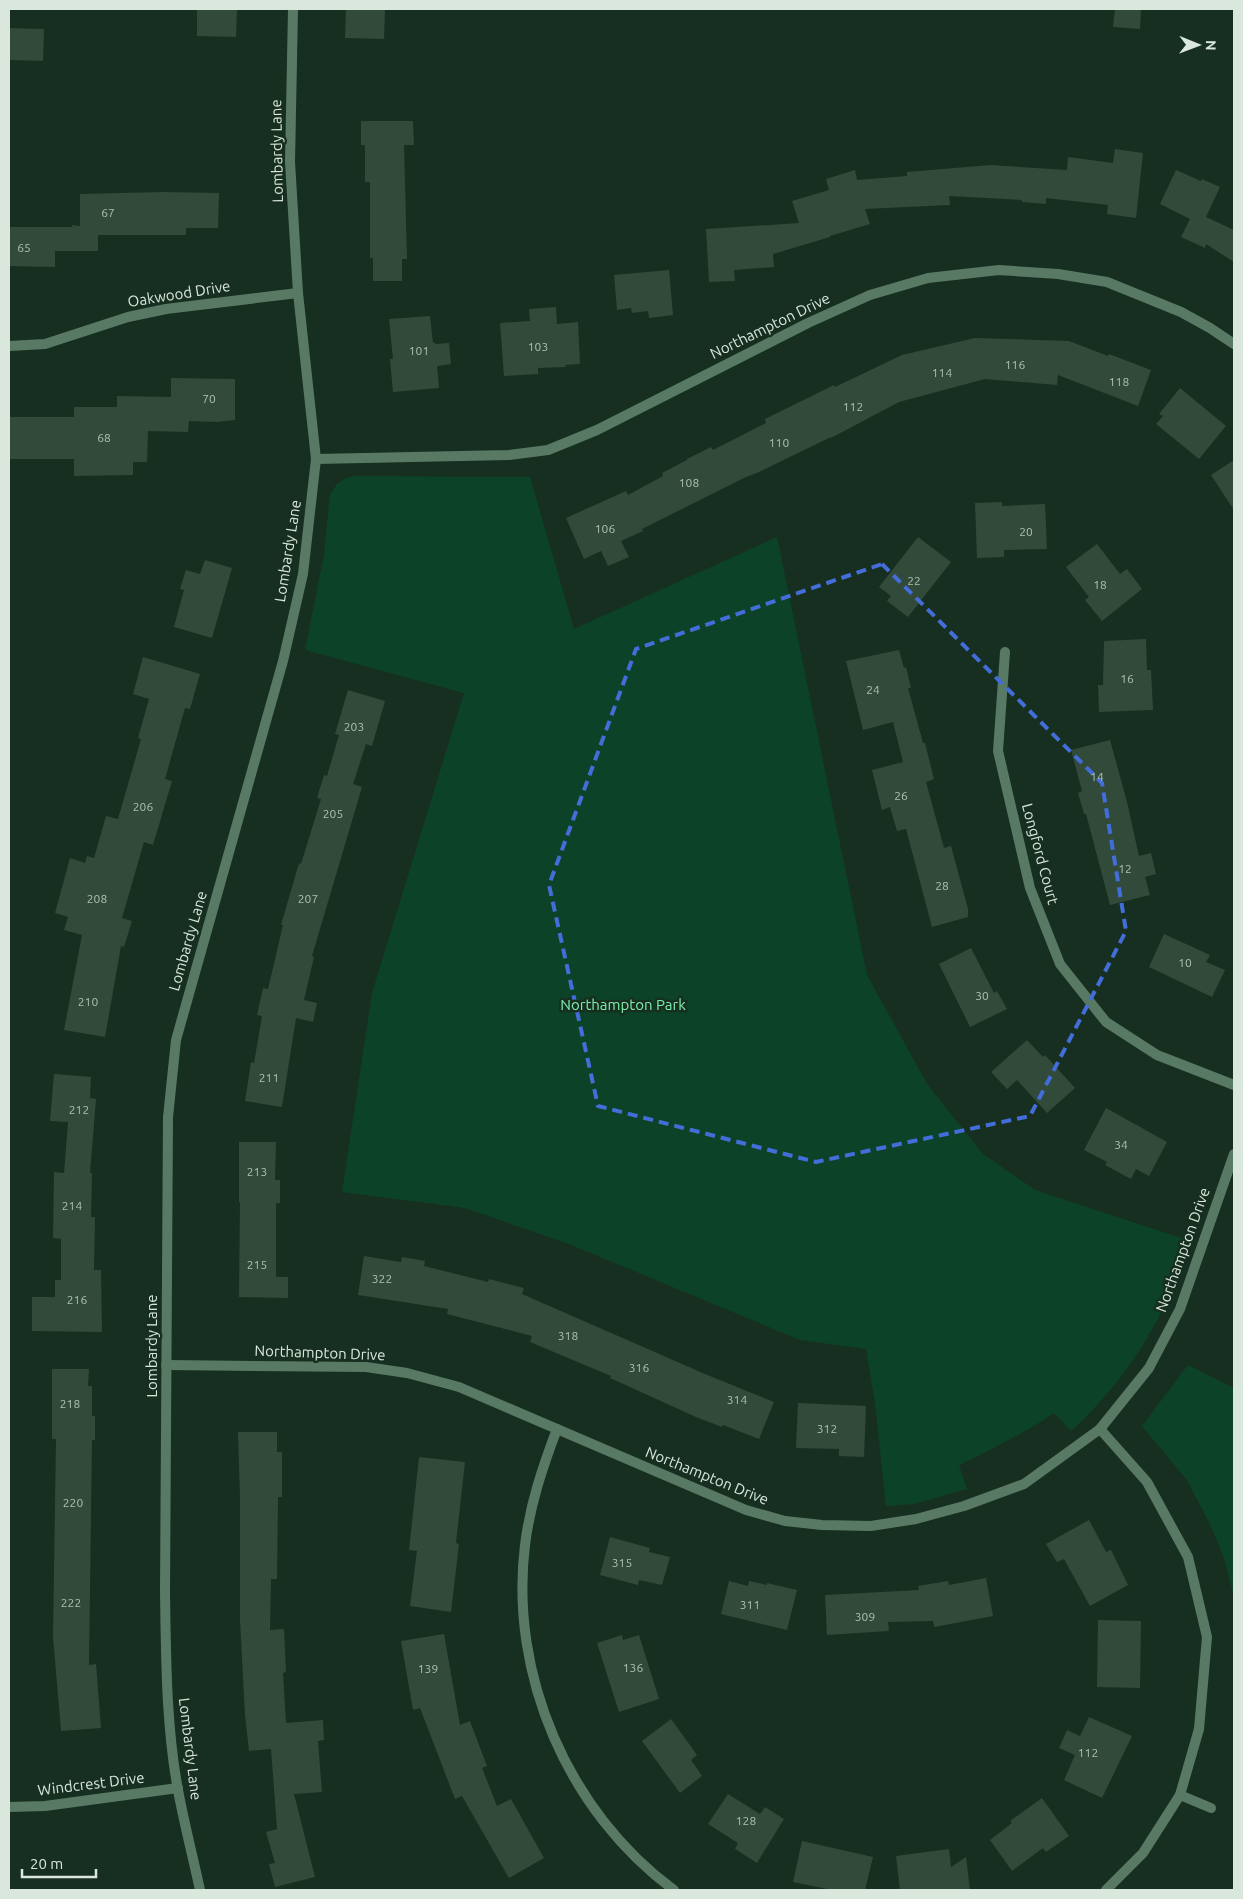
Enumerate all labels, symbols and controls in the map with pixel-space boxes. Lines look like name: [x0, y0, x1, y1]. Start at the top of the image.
north arrow: [1173, 20, 1223, 70]
text: N: [1203, 40, 1219, 51]
street label: Lombardy Lane: [267, 99, 286, 203]
house number: 67: [101, 206, 115, 219]
house number: 65: [17, 241, 31, 254]
street label: Oakwood Drive: [126, 277, 232, 310]
street label: Northampton Drive: [707, 289, 832, 362]
house number: 103: [528, 340, 548, 353]
house number: 101: [409, 344, 429, 357]
house number: 116: [1005, 358, 1025, 371]
house number: 114: [932, 366, 952, 379]
house number: 118: [1109, 375, 1129, 388]
house number: 70: [202, 392, 216, 405]
house number: 112: [843, 400, 863, 413]
house number: 68: [97, 431, 111, 444]
house number: 110: [769, 436, 789, 449]
house number: 108: [679, 476, 699, 489]
street label: Lombardy Lane: [271, 499, 304, 603]
house number: 106: [595, 522, 615, 535]
house number: 20: [1019, 525, 1033, 538]
house number: 22: [907, 574, 921, 587]
house number: 18: [1093, 578, 1107, 591]
house number: 16: [1120, 672, 1134, 685]
house number: 24: [866, 683, 880, 696]
house number: 203: [344, 720, 364, 733]
house number: 14: [1090, 770, 1104, 783]
house number: 26: [894, 789, 908, 802]
house number: 206: [133, 800, 153, 813]
street label: Longford Court: [1019, 801, 1062, 906]
house number: 205: [323, 807, 343, 820]
house number: 12: [1118, 862, 1132, 875]
house number: 28: [935, 879, 949, 892]
street label: Lombardy Lane: [165, 889, 210, 993]
house number: 208: [87, 892, 107, 905]
house number: 207: [298, 892, 318, 905]
house number: 10: [1178, 956, 1192, 969]
house number: 30: [975, 989, 989, 1002]
house number: 210: [78, 995, 98, 1008]
park label: Northampton Park: [560, 996, 686, 1013]
house number: 211: [259, 1071, 279, 1084]
house number: 212: [69, 1103, 89, 1116]
house number: 34: [1114, 1138, 1128, 1151]
house number: 213: [247, 1165, 267, 1178]
street label: Northampton Drive: [1152, 1185, 1213, 1314]
house number: 214: [62, 1199, 82, 1212]
house number: 215: [247, 1258, 267, 1271]
house number: 322: [372, 1272, 392, 1285]
house number: 216: [67, 1293, 87, 1306]
street label: Lombardy Lane: [143, 1294, 160, 1398]
house number: 318: [558, 1329, 578, 1342]
street label: Northampton Drive: [254, 1342, 386, 1363]
house number: 316: [629, 1361, 649, 1374]
house number: 314: [727, 1393, 747, 1406]
house number: 218: [60, 1397, 80, 1410]
house number: 312: [817, 1422, 837, 1435]
street label: Northampton Drive: [643, 1443, 771, 1508]
house number: 220: [63, 1496, 83, 1509]
house number: 315: [612, 1556, 632, 1569]
house number: 222: [61, 1596, 81, 1609]
house number: 311: [740, 1598, 760, 1611]
house number: 309: [855, 1610, 875, 1623]
house number: 136: [623, 1661, 643, 1674]
house number: 139: [418, 1662, 438, 1675]
street label: Lombardy Lane: [176, 1697, 205, 1801]
house number: 112: [1078, 1746, 1098, 1759]
street label: Windcrest Drive: [37, 1769, 145, 1798]
house number: 128: [736, 1814, 756, 1827]
scale bar: [22, 1846, 96, 1878]
text: 20 m: [30, 1855, 63, 1872]

